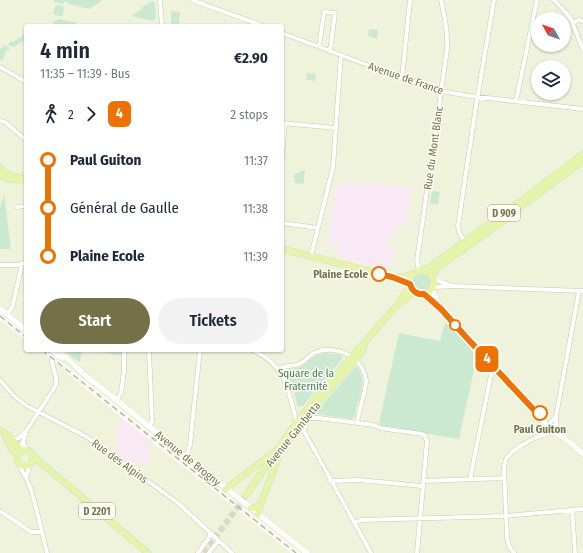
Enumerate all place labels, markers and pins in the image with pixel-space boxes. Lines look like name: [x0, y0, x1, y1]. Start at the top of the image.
marker: Plaine Ecole: [371, 266, 387, 282]
place label: Plaine Ecole: [313, 268, 368, 281]
unlabelled marker: [449, 319, 461, 331]
marker: Paul Guiton: [532, 405, 548, 421]
place label: Paul Guiton: [514, 423, 566, 436]

